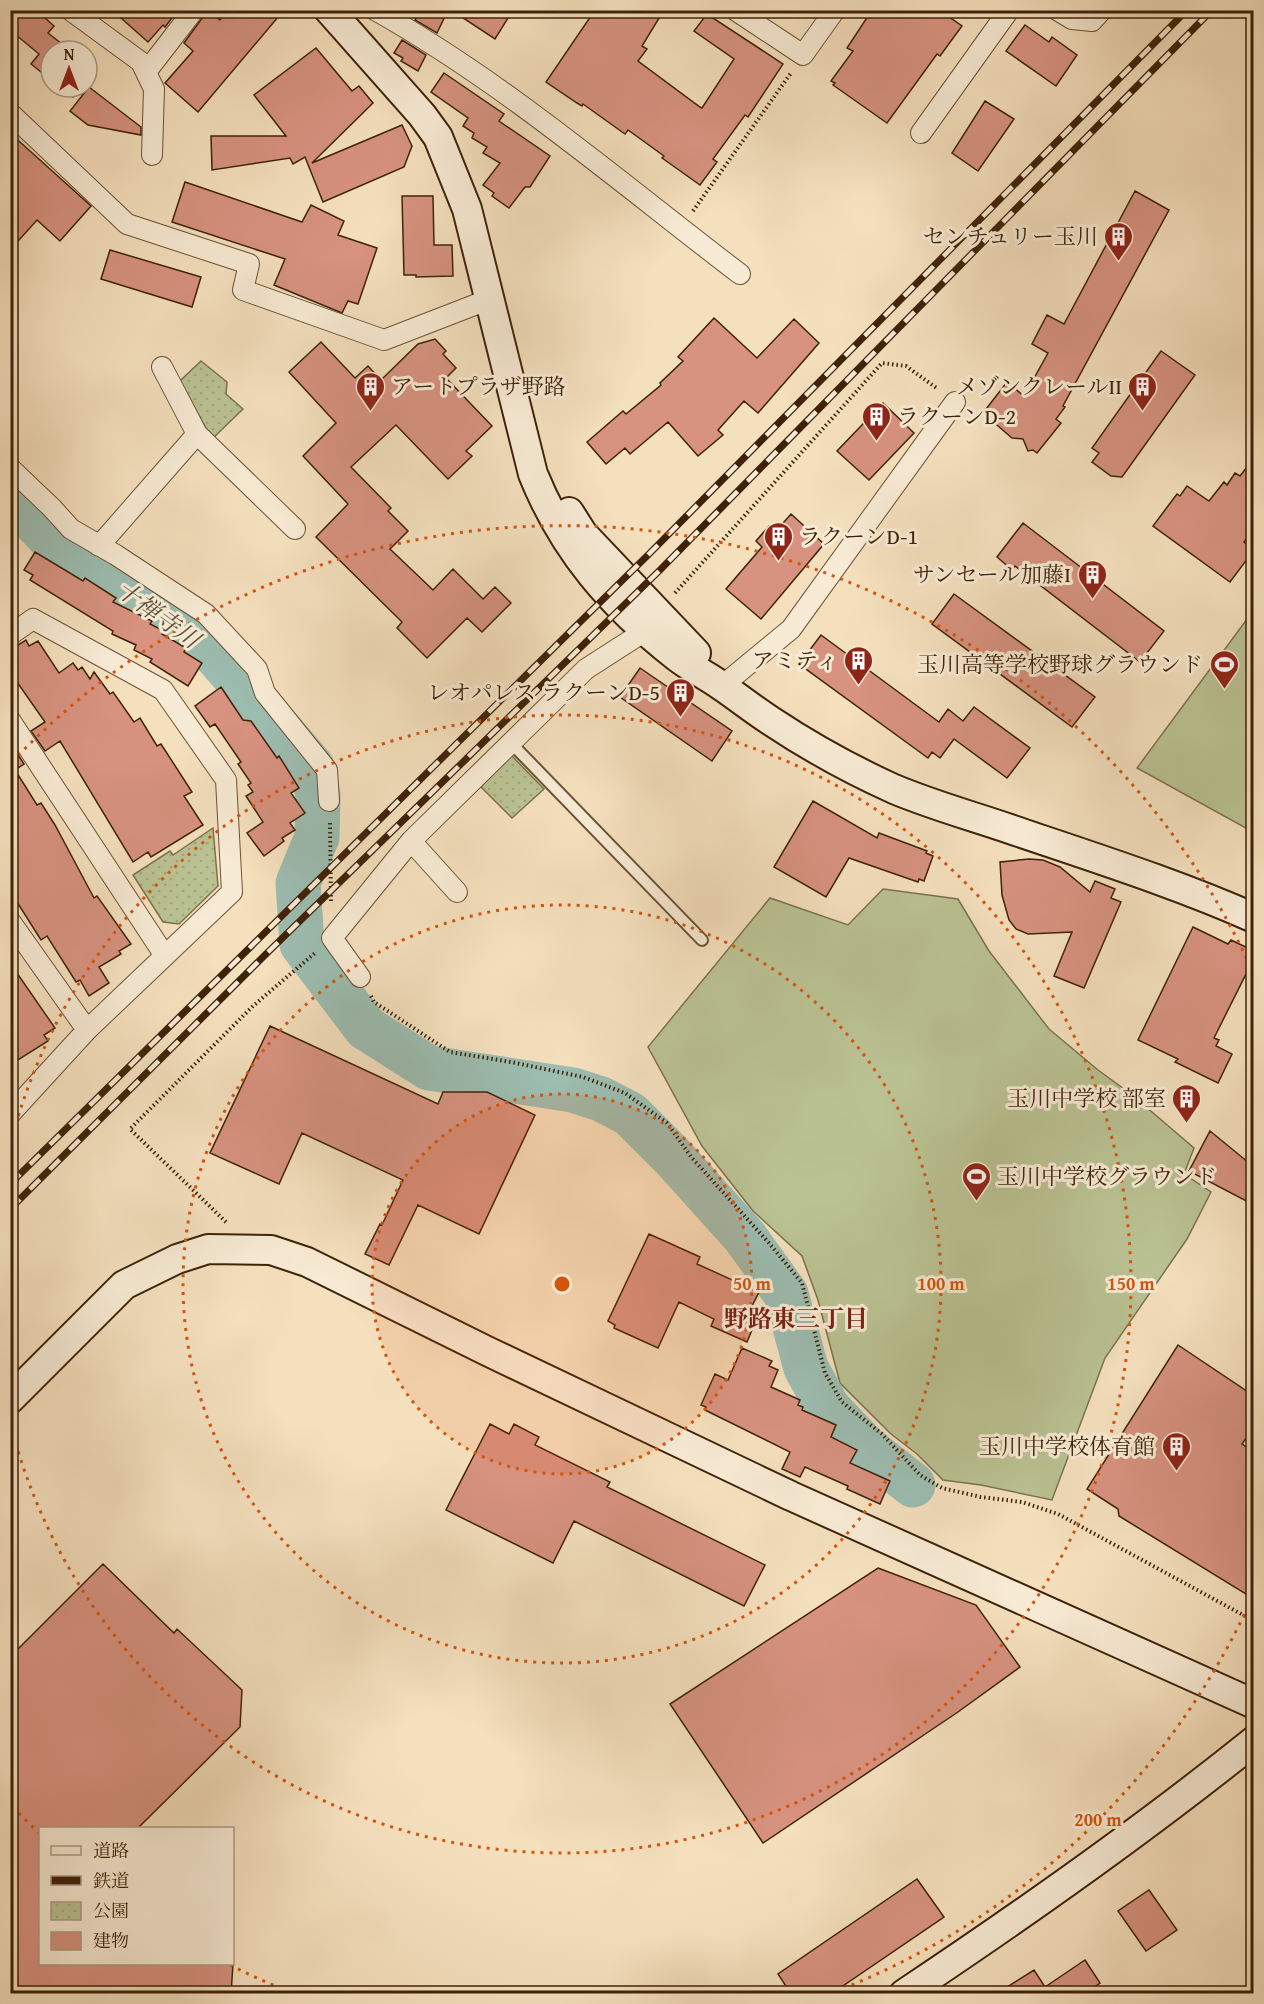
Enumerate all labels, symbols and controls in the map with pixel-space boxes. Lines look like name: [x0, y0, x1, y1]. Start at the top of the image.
north arrow: [39, 39, 99, 99]
text: N: [64, 42, 75, 66]
place label: センチュリー玉川: [923, 220, 1098, 252]
building icon: センチュリー玉川: [1103, 220, 1135, 262]
building icon: アートプラザ野路: [354, 370, 386, 412]
place label: アートプラザ野路: [391, 370, 566, 402]
place label: メゾンクレールⅡ: [956, 370, 1122, 402]
building icon: メゾンクレールⅡ: [1127, 370, 1159, 412]
building icon: ラクーンD-2: [860, 400, 892, 442]
place label: ラクーンD-2: [897, 400, 1016, 432]
building icon: ラクーンD-1: [762, 520, 794, 562]
place label: ラクーンD-1: [799, 520, 918, 552]
place label: サンセール加藤Ⅰ: [913, 558, 1071, 590]
building icon: サンセール加藤Ⅰ: [1076, 558, 1108, 600]
water label: 十禅寺川: [109, 572, 210, 658]
place label: アミティ: [752, 644, 838, 676]
building icon: アミティ: [843, 644, 875, 686]
place label: 玉川高等学校野球グラウンド: [917, 648, 1203, 680]
sports icon: 玉川高等学校野球グラウンド: [1208, 648, 1240, 690]
place label: レオパレス ラクーンD-5: [427, 676, 660, 708]
building icon: レオパレス ラクーンD-5: [665, 676, 697, 718]
place label: 玉川中学校 部室: [1007, 1082, 1166, 1114]
building icon: 玉川中学校 部室: [1171, 1082, 1203, 1124]
sports icon: 玉川中学校グラウンド: [960, 1160, 992, 1202]
place label: 玉川中学校グラウンド: [997, 1160, 1217, 1192]
text: 50 m: [733, 1270, 772, 1297]
text: 100 m: [917, 1270, 965, 1297]
text: 150 m: [1107, 1270, 1155, 1297]
centre of rings: [552, 1274, 572, 1294]
district label: 野路東三丁目: [724, 1301, 868, 1336]
place label: 玉川中学校体育館: [979, 1430, 1155, 1462]
building icon: 玉川中学校体育館: [1160, 1430, 1192, 1472]
text: 200 m: [1074, 1806, 1122, 1833]
legend: [39, 1827, 234, 1965]
text: 道路: [93, 1837, 129, 1864]
text: 鉄道: [93, 1867, 129, 1894]
text: 公園: [93, 1897, 129, 1924]
text: 建物: [93, 1927, 129, 1954]

